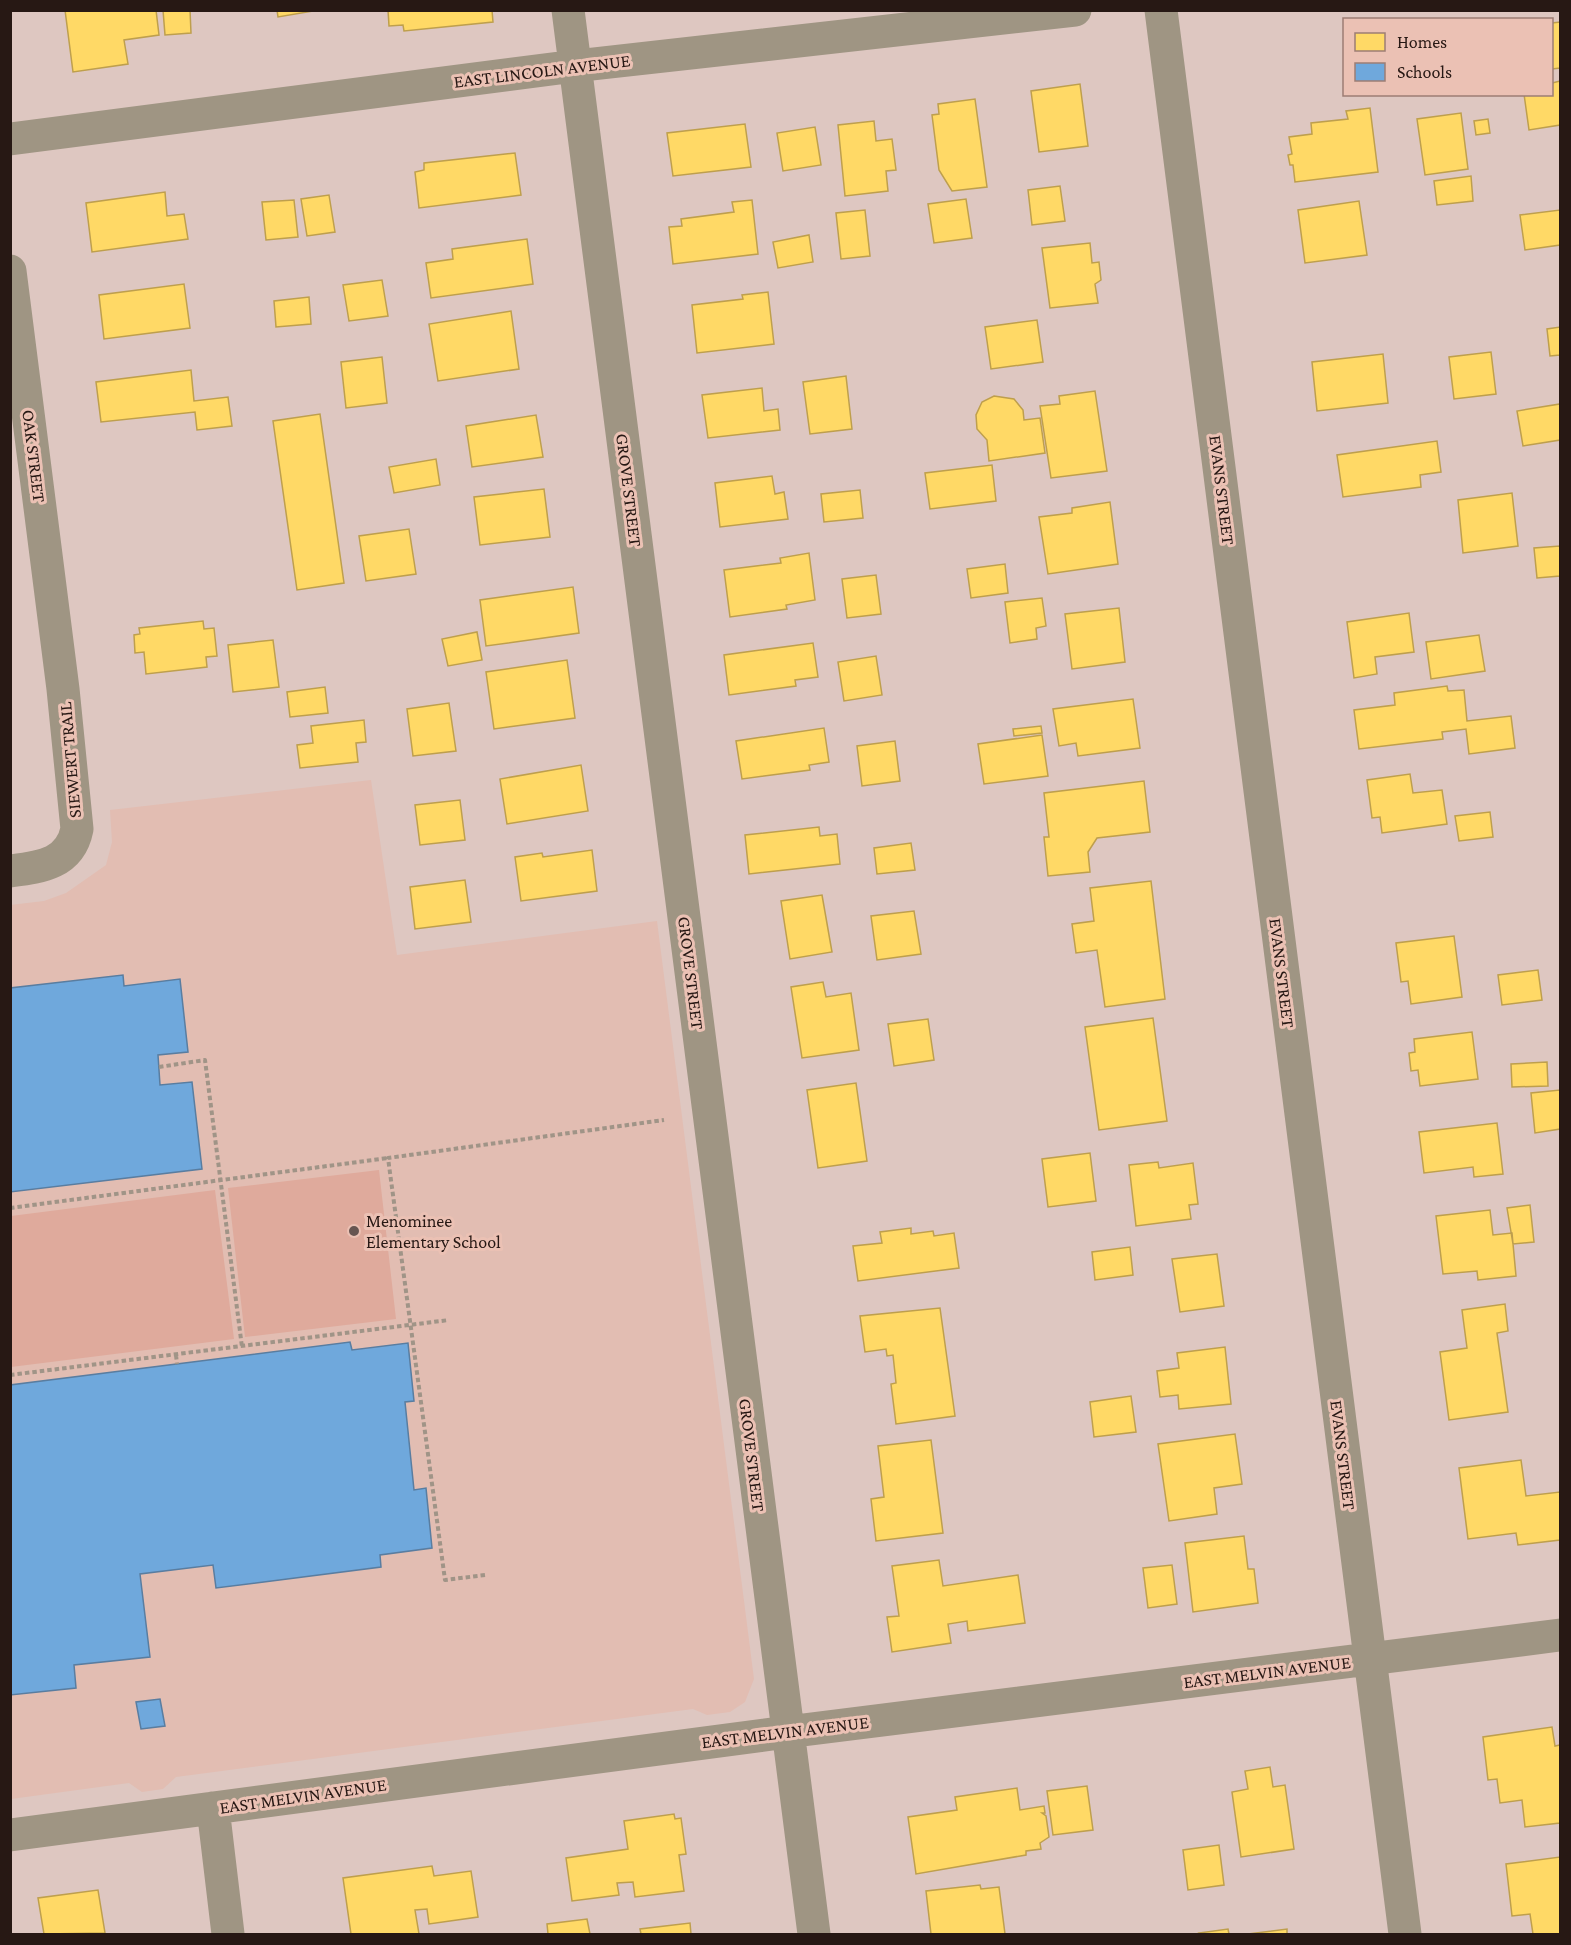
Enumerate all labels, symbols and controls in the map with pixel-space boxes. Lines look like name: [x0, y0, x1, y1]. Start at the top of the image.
legend: [1343, 18, 1553, 96]
text: Homes: [1397, 32, 1447, 52]
street label: EAST LINCOLN AVENUE: [453, 50, 632, 92]
text: Schools: [1397, 62, 1452, 82]
street label: OAK STREET: [18, 408, 50, 504]
street label: GROVE STREET: [612, 432, 646, 548]
street label: EVANS STREET: [1205, 434, 1239, 546]
street label: SIEWERT TRAIL: [55, 701, 85, 819]
street label: GROVE STREET: [674, 915, 708, 1031]
street label: EVANS STREET: [1265, 917, 1299, 1029]
place label: Menominee Elementary School: [366, 1211, 501, 1252]
marker: Menominee Elementary School: [347, 1224, 361, 1238]
street label: GROVE STREET: [735, 1397, 769, 1513]
street label: EVANS STREET: [1326, 1399, 1360, 1511]
street label: EAST MELVIN AVENUE: [1182, 1652, 1352, 1692]
street label: EAST MELVIN AVENUE: [700, 1712, 870, 1752]
street label: EAST MELVIN AVENUE: [218, 1774, 388, 1818]

